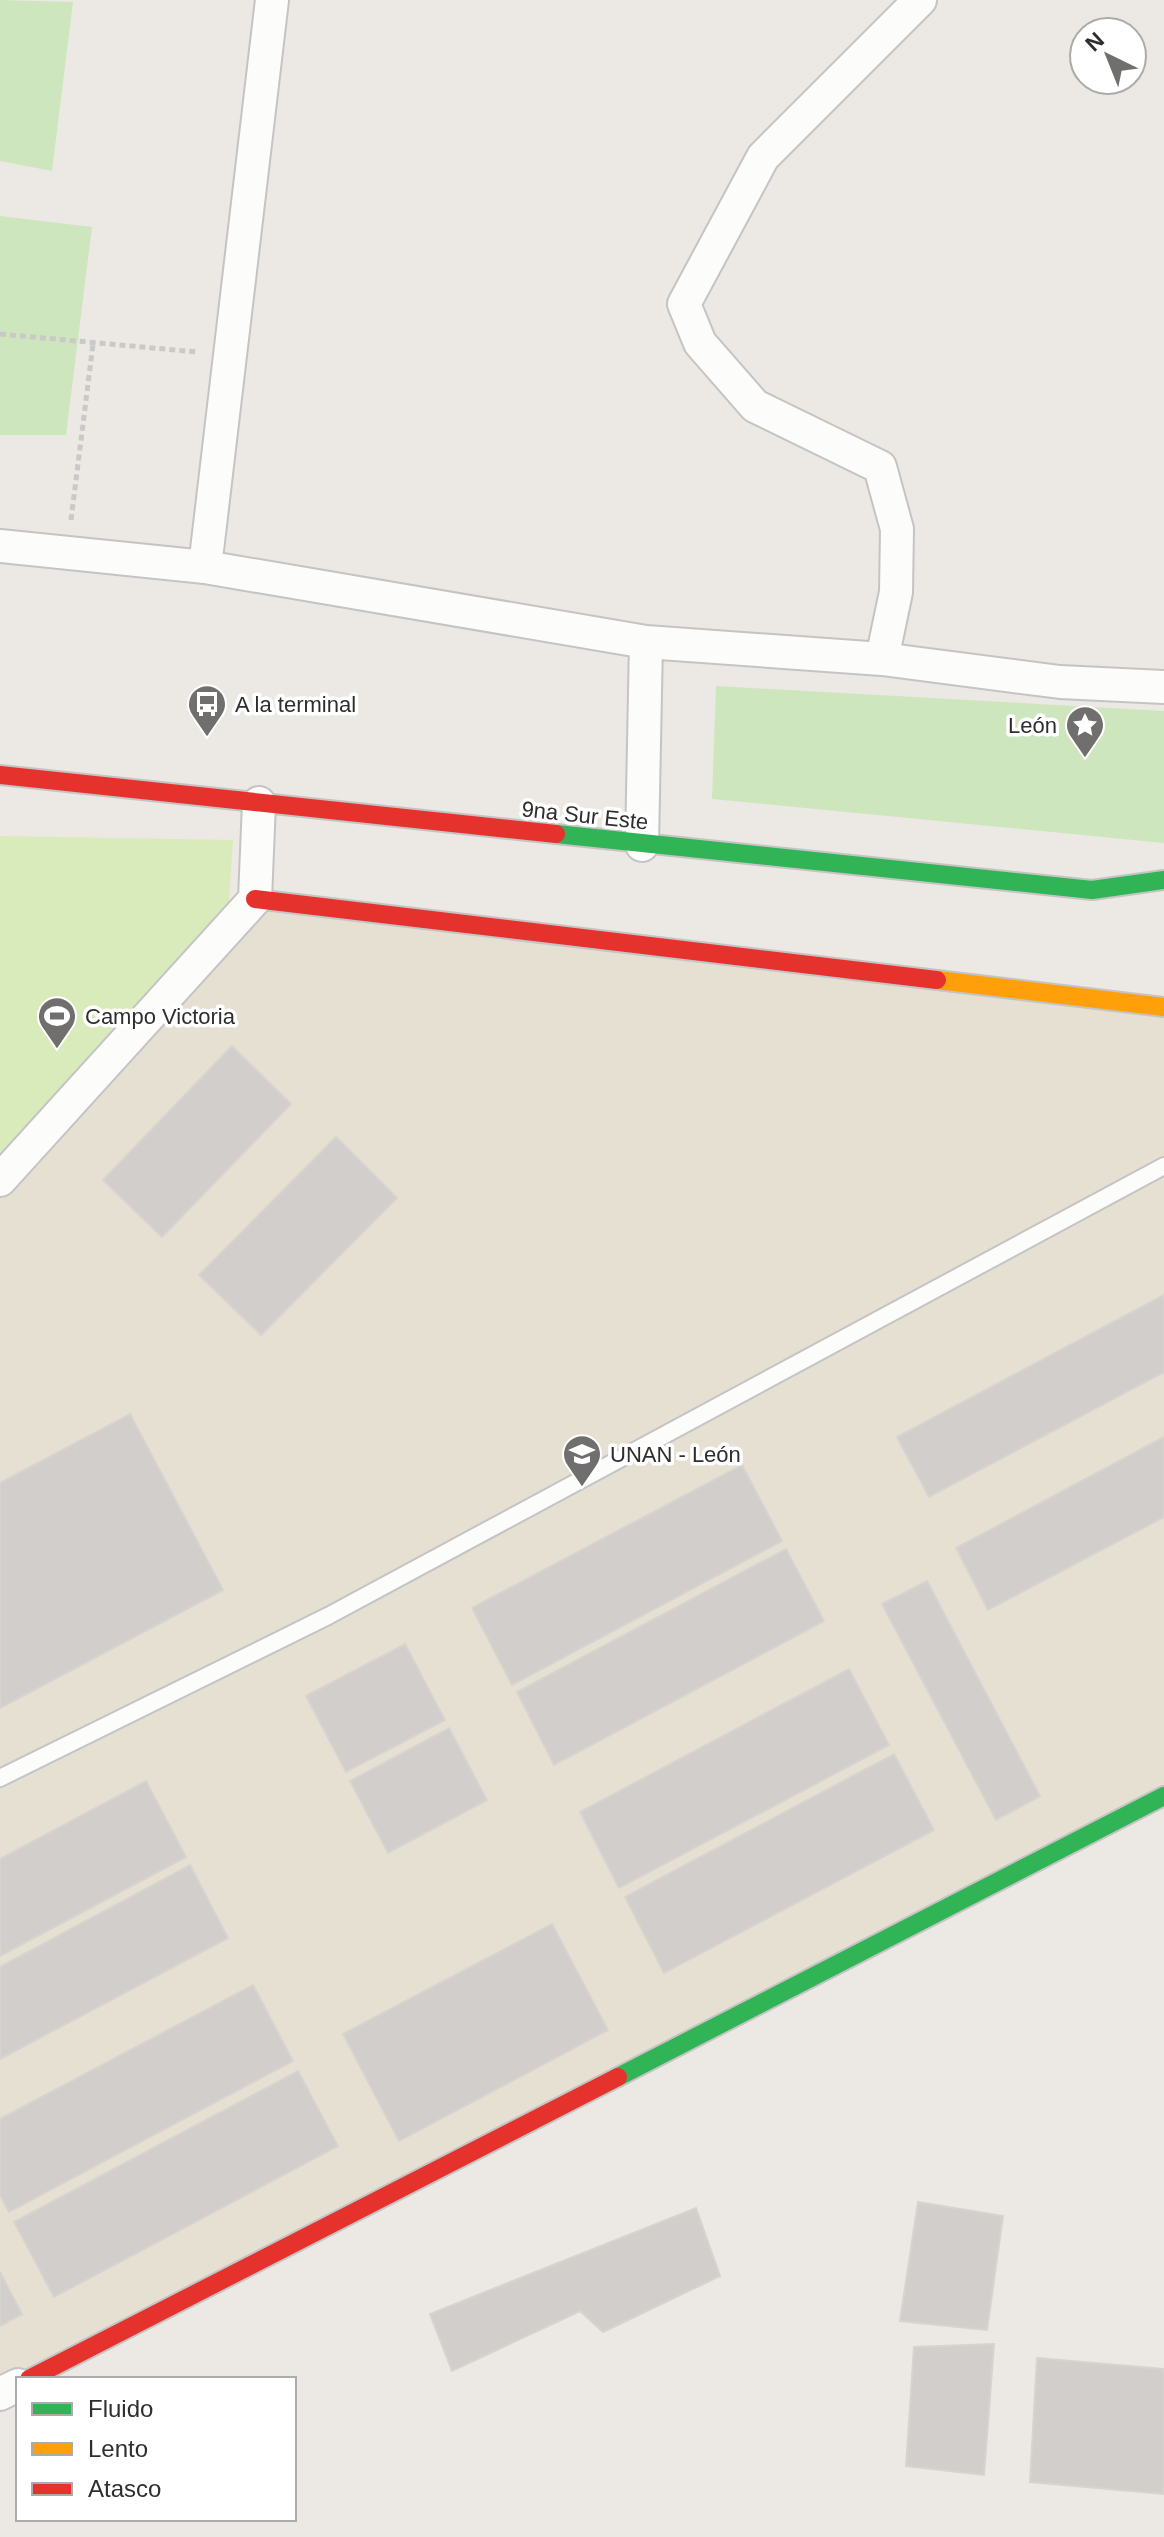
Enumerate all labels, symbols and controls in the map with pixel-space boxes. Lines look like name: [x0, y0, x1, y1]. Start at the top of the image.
north arrow: [1068, 16, 1148, 96]
text: N: [1080, 27, 1109, 56]
bus stop icon: A la terminal: [186, 683, 228, 738]
place label: A la terminal: [235, 692, 356, 717]
place icon: León: [1064, 704, 1106, 759]
place label: León: [1008, 713, 1057, 738]
street label: 9na Sur Este: [520, 796, 649, 835]
sports icon: Campo Victoria: [36, 995, 78, 1050]
place label: Campo Victoria: [85, 1004, 236, 1029]
school or university icon: UNAN - León: [561, 1433, 603, 1488]
place label: UNAN - León: [610, 1442, 741, 1467]
legend: [16, 2377, 296, 2521]
text: Fluido: [88, 2395, 153, 2422]
text: Lento: [88, 2435, 148, 2462]
text: Atasco: [88, 2475, 161, 2502]

